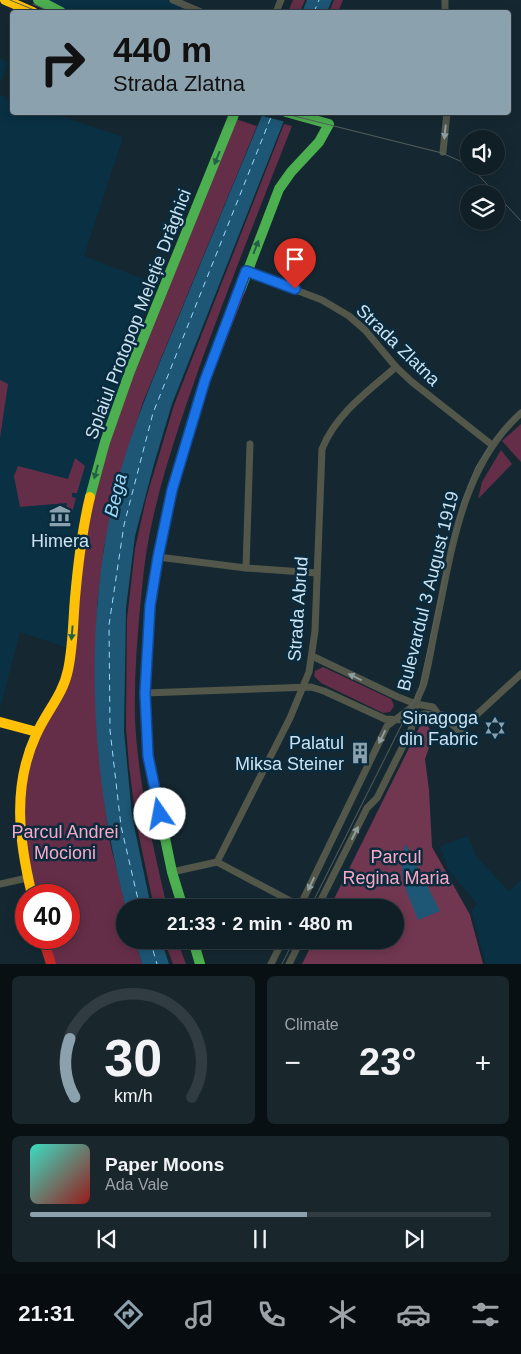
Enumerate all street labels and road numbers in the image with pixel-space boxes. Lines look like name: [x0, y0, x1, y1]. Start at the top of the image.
street label: Splaiul Protopop Meleție Drăghici: [81, 186, 195, 442]
street label: Strada Zlatna: [352, 300, 445, 390]
street label: Bulevardul 3 August 1919: [393, 489, 463, 693]
street label: Strada Abrud: [284, 556, 312, 662]

